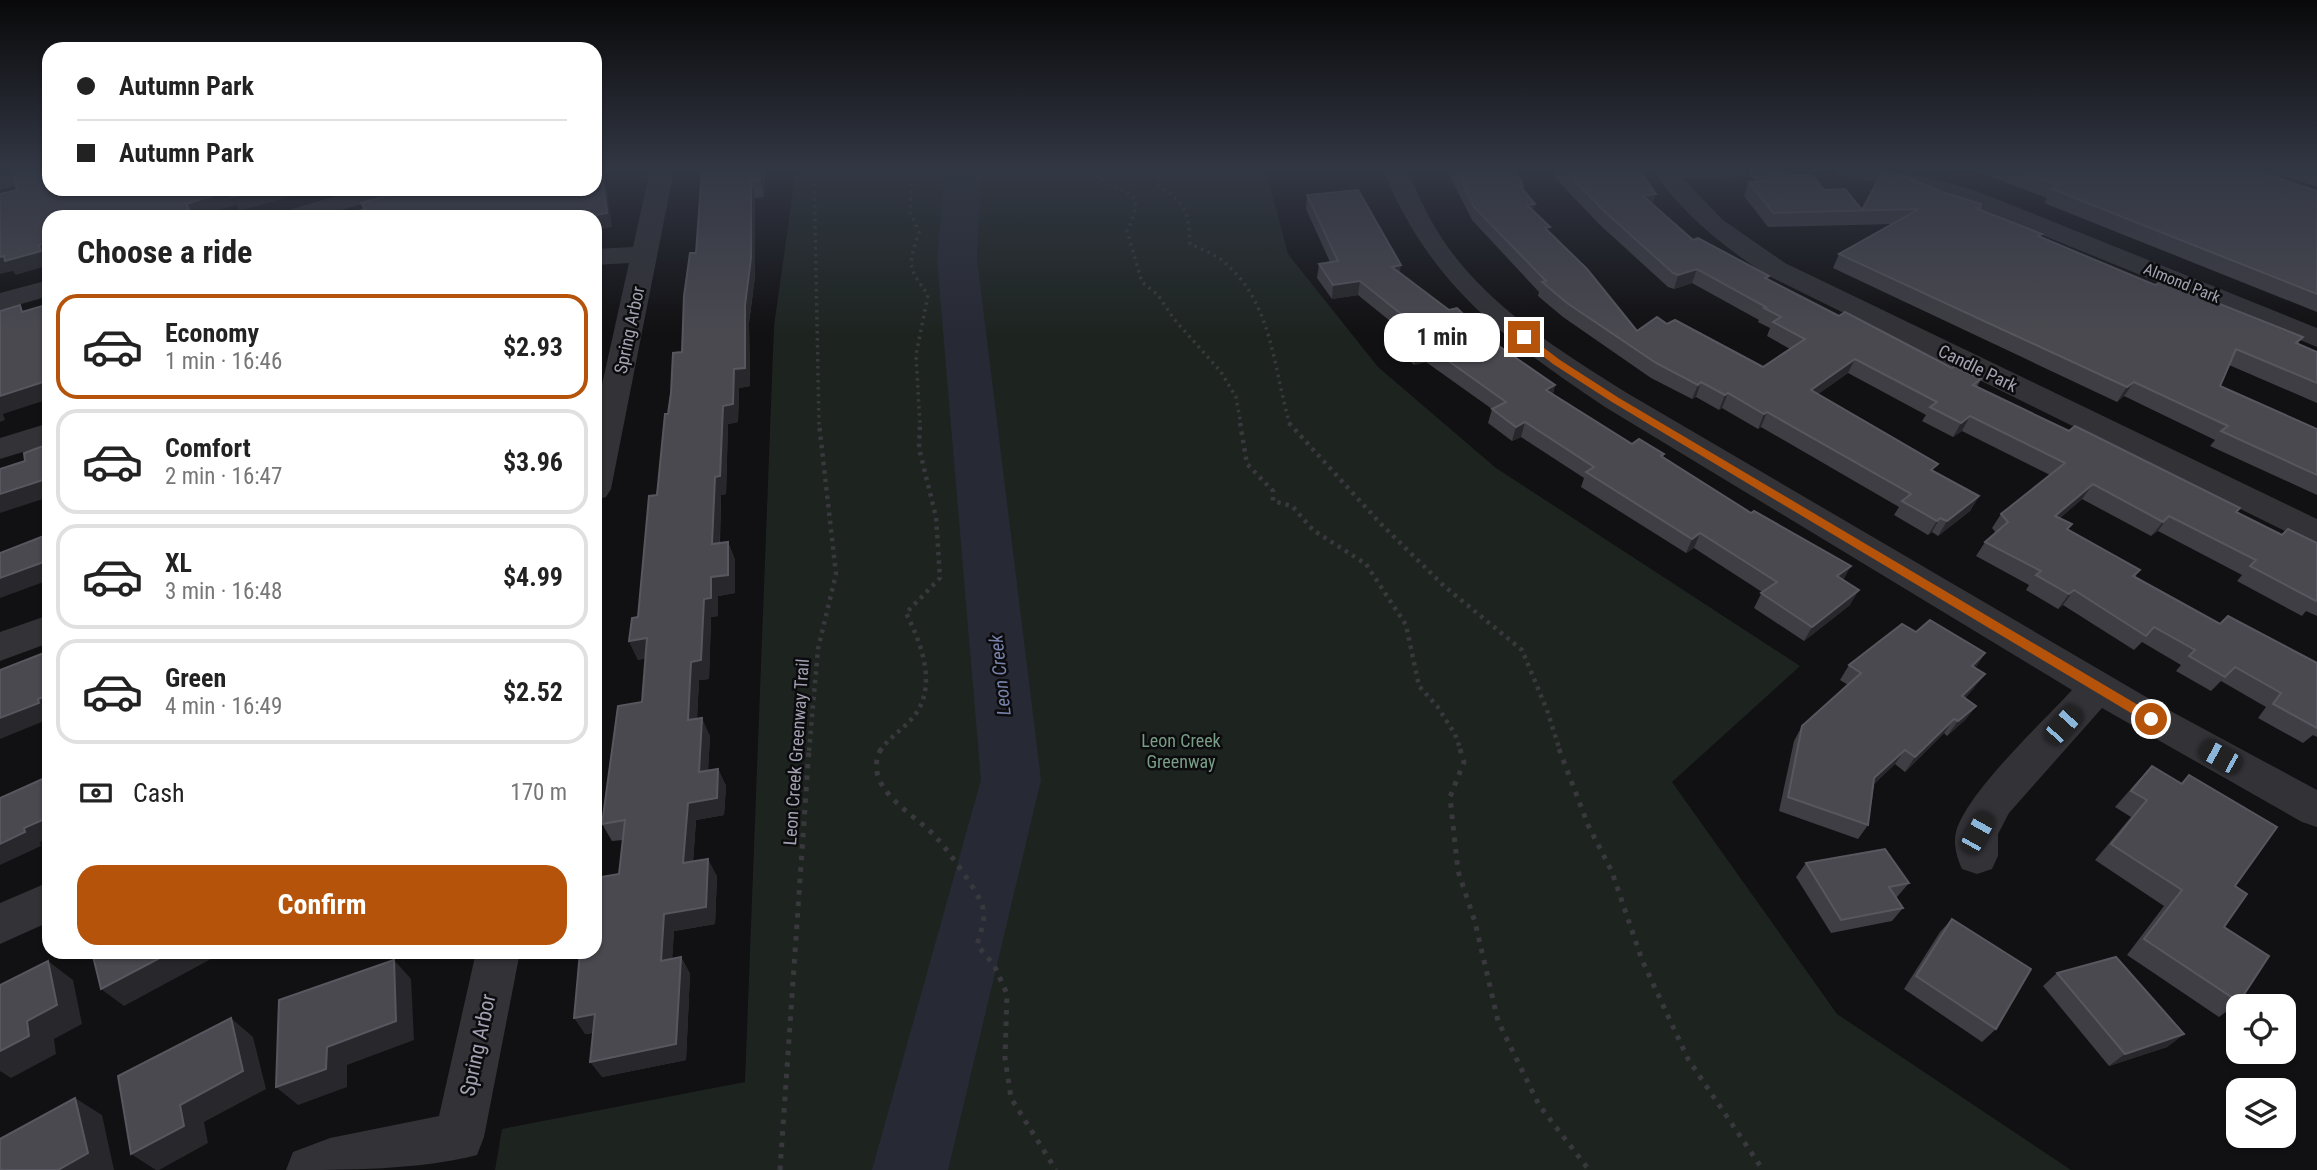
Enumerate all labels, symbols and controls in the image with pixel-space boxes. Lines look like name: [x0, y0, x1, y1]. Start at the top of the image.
text: Autumn Park: [119, 71, 254, 101]
text: Autumn Park: [119, 138, 254, 168]
text: Choose a ride: [77, 233, 252, 271]
street label: Almond Park: [2141, 259, 2224, 307]
street label: Spring Arbor: [609, 284, 649, 376]
callout: 1 min: [1384, 312, 1500, 362]
icon: car: [81, 315, 144, 378]
text: Economy: [165, 318, 259, 348]
route end: [1508, 321, 1540, 353]
text: 1 min: [1416, 324, 1468, 351]
text: $2.93: [503, 332, 563, 362]
street label: Candle Park: [1935, 340, 2021, 396]
text: 1 min · 16:46: [165, 348, 282, 375]
icon: car: [81, 430, 144, 493]
text: Comfort: [165, 433, 251, 463]
text: $3.96: [503, 447, 563, 477]
text: 2 min · 16:47: [165, 463, 282, 490]
icon: car: [81, 545, 144, 608]
text: XL: [165, 548, 192, 578]
text: $4.99: [503, 562, 563, 592]
text: 3 min · 16:48: [165, 578, 282, 605]
water label: Leon Creek: [984, 633, 1016, 717]
street label: Leon Creek Greenway Trail: [779, 658, 813, 846]
icon: car: [81, 660, 144, 723]
text: Green: [165, 663, 226, 693]
text: $2.52: [503, 677, 563, 707]
text: 4 min · 16:49: [165, 693, 282, 720]
car: [2042, 702, 2085, 748]
route start: [2135, 703, 2167, 735]
park label: Leon Creek Greenway: [1141, 730, 1221, 772]
car: [2197, 738, 2244, 776]
icon: cash: [77, 774, 115, 812]
text: Cash: [133, 778, 185, 808]
text: 170 m: [510, 779, 567, 806]
car: [1958, 810, 1997, 856]
button: Confirm: [77, 865, 567, 945]
street label: Spring Arbor: [455, 992, 501, 1098]
map controls: [2226, 994, 2296, 1148]
button: locate: [2226, 994, 2296, 1064]
button: layers: [2226, 1078, 2296, 1148]

